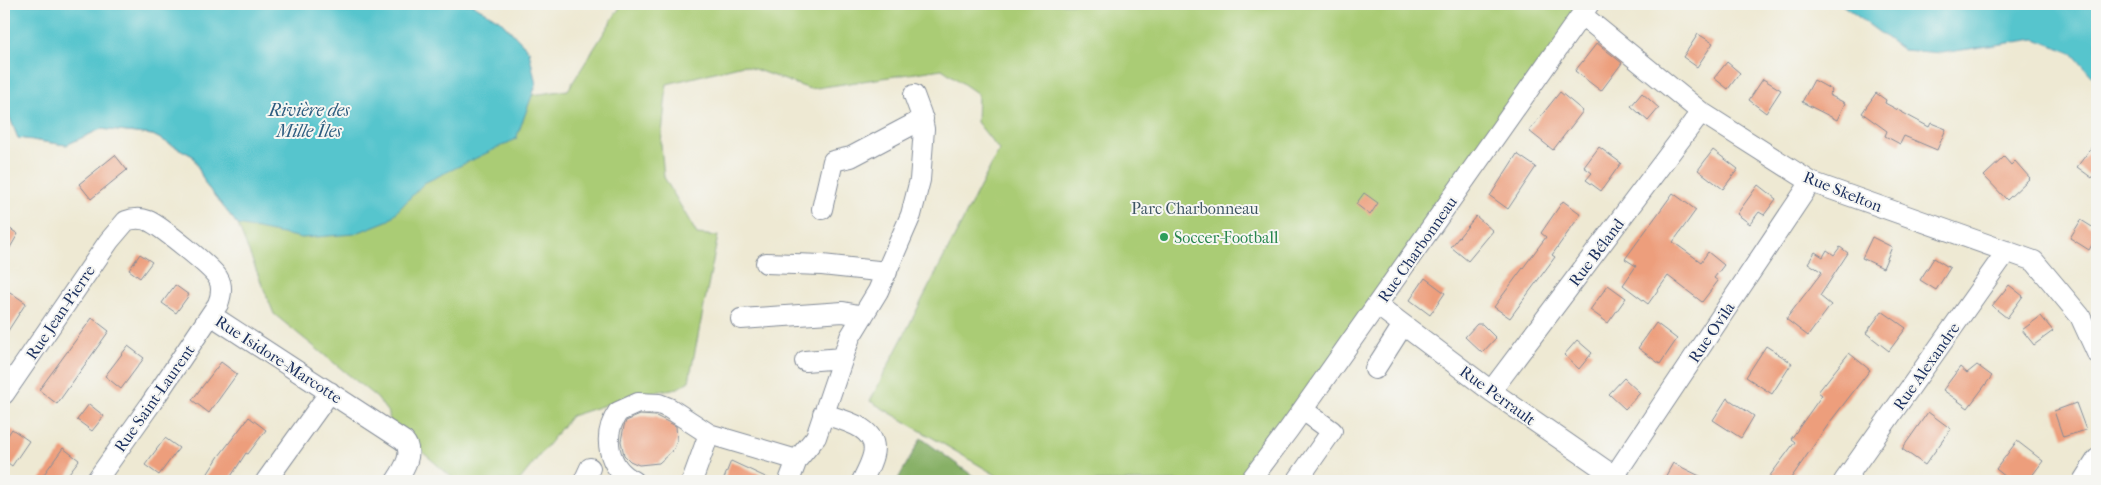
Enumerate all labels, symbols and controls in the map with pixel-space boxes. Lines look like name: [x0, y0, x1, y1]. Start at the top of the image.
water label: Rivière des Mille Îles: [267, 100, 350, 142]
street label: Rue Skelton: [1801, 167, 1886, 216]
street label: Rue Charbonneau: [1374, 193, 1461, 306]
park label: Parc Charbonneau: [1131, 199, 1259, 218]
street label: Rue Béland: [1565, 215, 1628, 290]
place label: Soccer-Football: [1174, 228, 1279, 247]
marker: Soccer-Football: [1158, 231, 1170, 243]
street label: Rue Jean-Pierre: [22, 261, 99, 363]
street label: Rue Ovila: [1684, 298, 1739, 366]
street label: Rue Isidore-Marcotte: [212, 311, 346, 408]
street label: Rue Alexandre: [1889, 319, 1964, 414]
street label: Rue Saint-Laurent: [110, 341, 199, 456]
street label: Rue Perrault: [1456, 362, 1539, 429]

